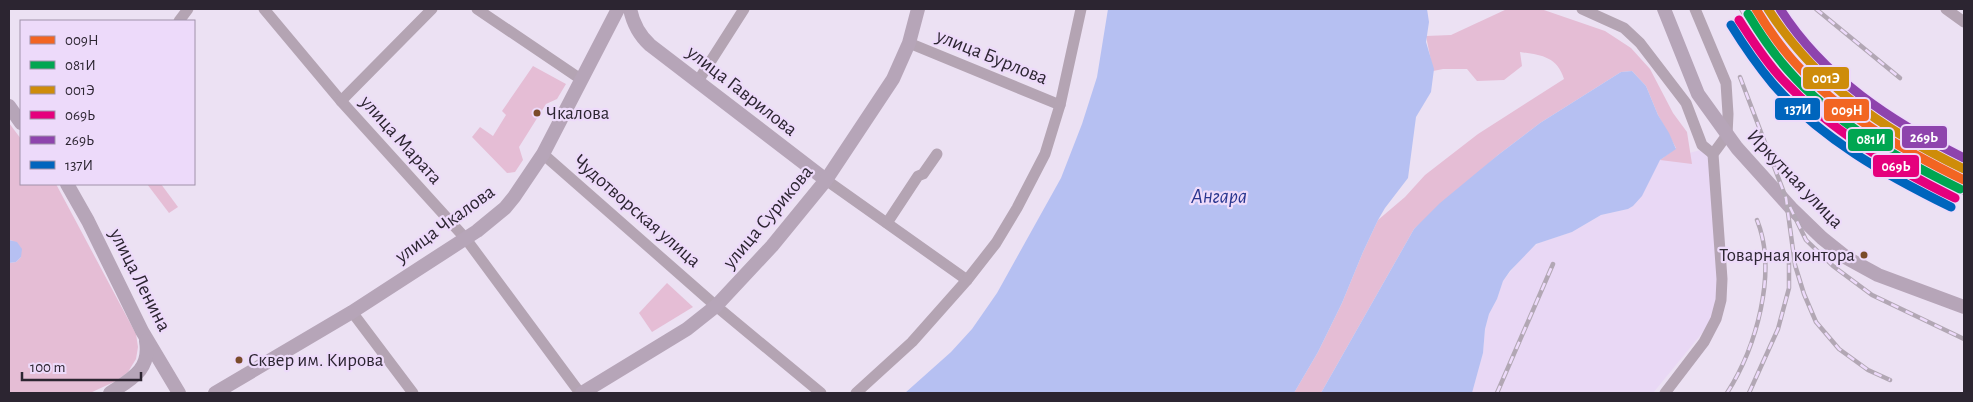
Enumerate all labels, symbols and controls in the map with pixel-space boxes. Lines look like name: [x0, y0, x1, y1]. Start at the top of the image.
legend: [20, 20, 195, 185]
street label: улица Бурлова: [933, 25, 1050, 88]
text: 009Н: [65, 33, 99, 48]
street label: улица Гаврилова: [682, 41, 801, 140]
text: 081И: [65, 58, 96, 73]
line badge: 001Э: [1802, 66, 1850, 90]
text: 001Э: [1812, 72, 1840, 86]
text: 001Э: [65, 83, 95, 98]
street label: улица Марата: [356, 91, 446, 188]
line badge: 137И: [1774, 97, 1821, 121]
line badge: 009Н: [1823, 98, 1870, 122]
text: 137И: [1784, 103, 1812, 117]
place label: Чкалова: [546, 104, 610, 123]
text: 009Н: [1831, 104, 1863, 118]
text: 069Ь: [65, 108, 95, 123]
marker: Чкалова: [532, 108, 542, 118]
line badge: 269Ь: [1901, 125, 1948, 149]
street label: Иркутная улица: [1743, 126, 1847, 232]
line badge: 081И: [1847, 128, 1894, 152]
text: 269Ь: [1910, 131, 1938, 145]
text: 269Ь: [65, 133, 94, 148]
text: 081И: [1856, 133, 1886, 147]
street label: Чудотворская улица: [570, 151, 704, 271]
line badge: 069Ь: [1872, 154, 1920, 178]
text: 137И: [65, 158, 93, 173]
text: 069Ь: [1882, 160, 1910, 174]
street label: улица Сурикова: [719, 162, 817, 273]
street label: улица Чкалова: [391, 181, 498, 267]
water label: Ангара: [1190, 186, 1247, 208]
street label: улица Ленина: [105, 225, 174, 335]
place label: Товарная контора: [1719, 246, 1855, 265]
marker: Товарная контора: [1859, 250, 1869, 260]
scale bar: [22, 350, 141, 382]
place label: Сквер им. Кирова: [248, 351, 384, 370]
marker: Сквер им. Кирова: [234, 355, 244, 365]
text: 100 m: [30, 360, 65, 375]

